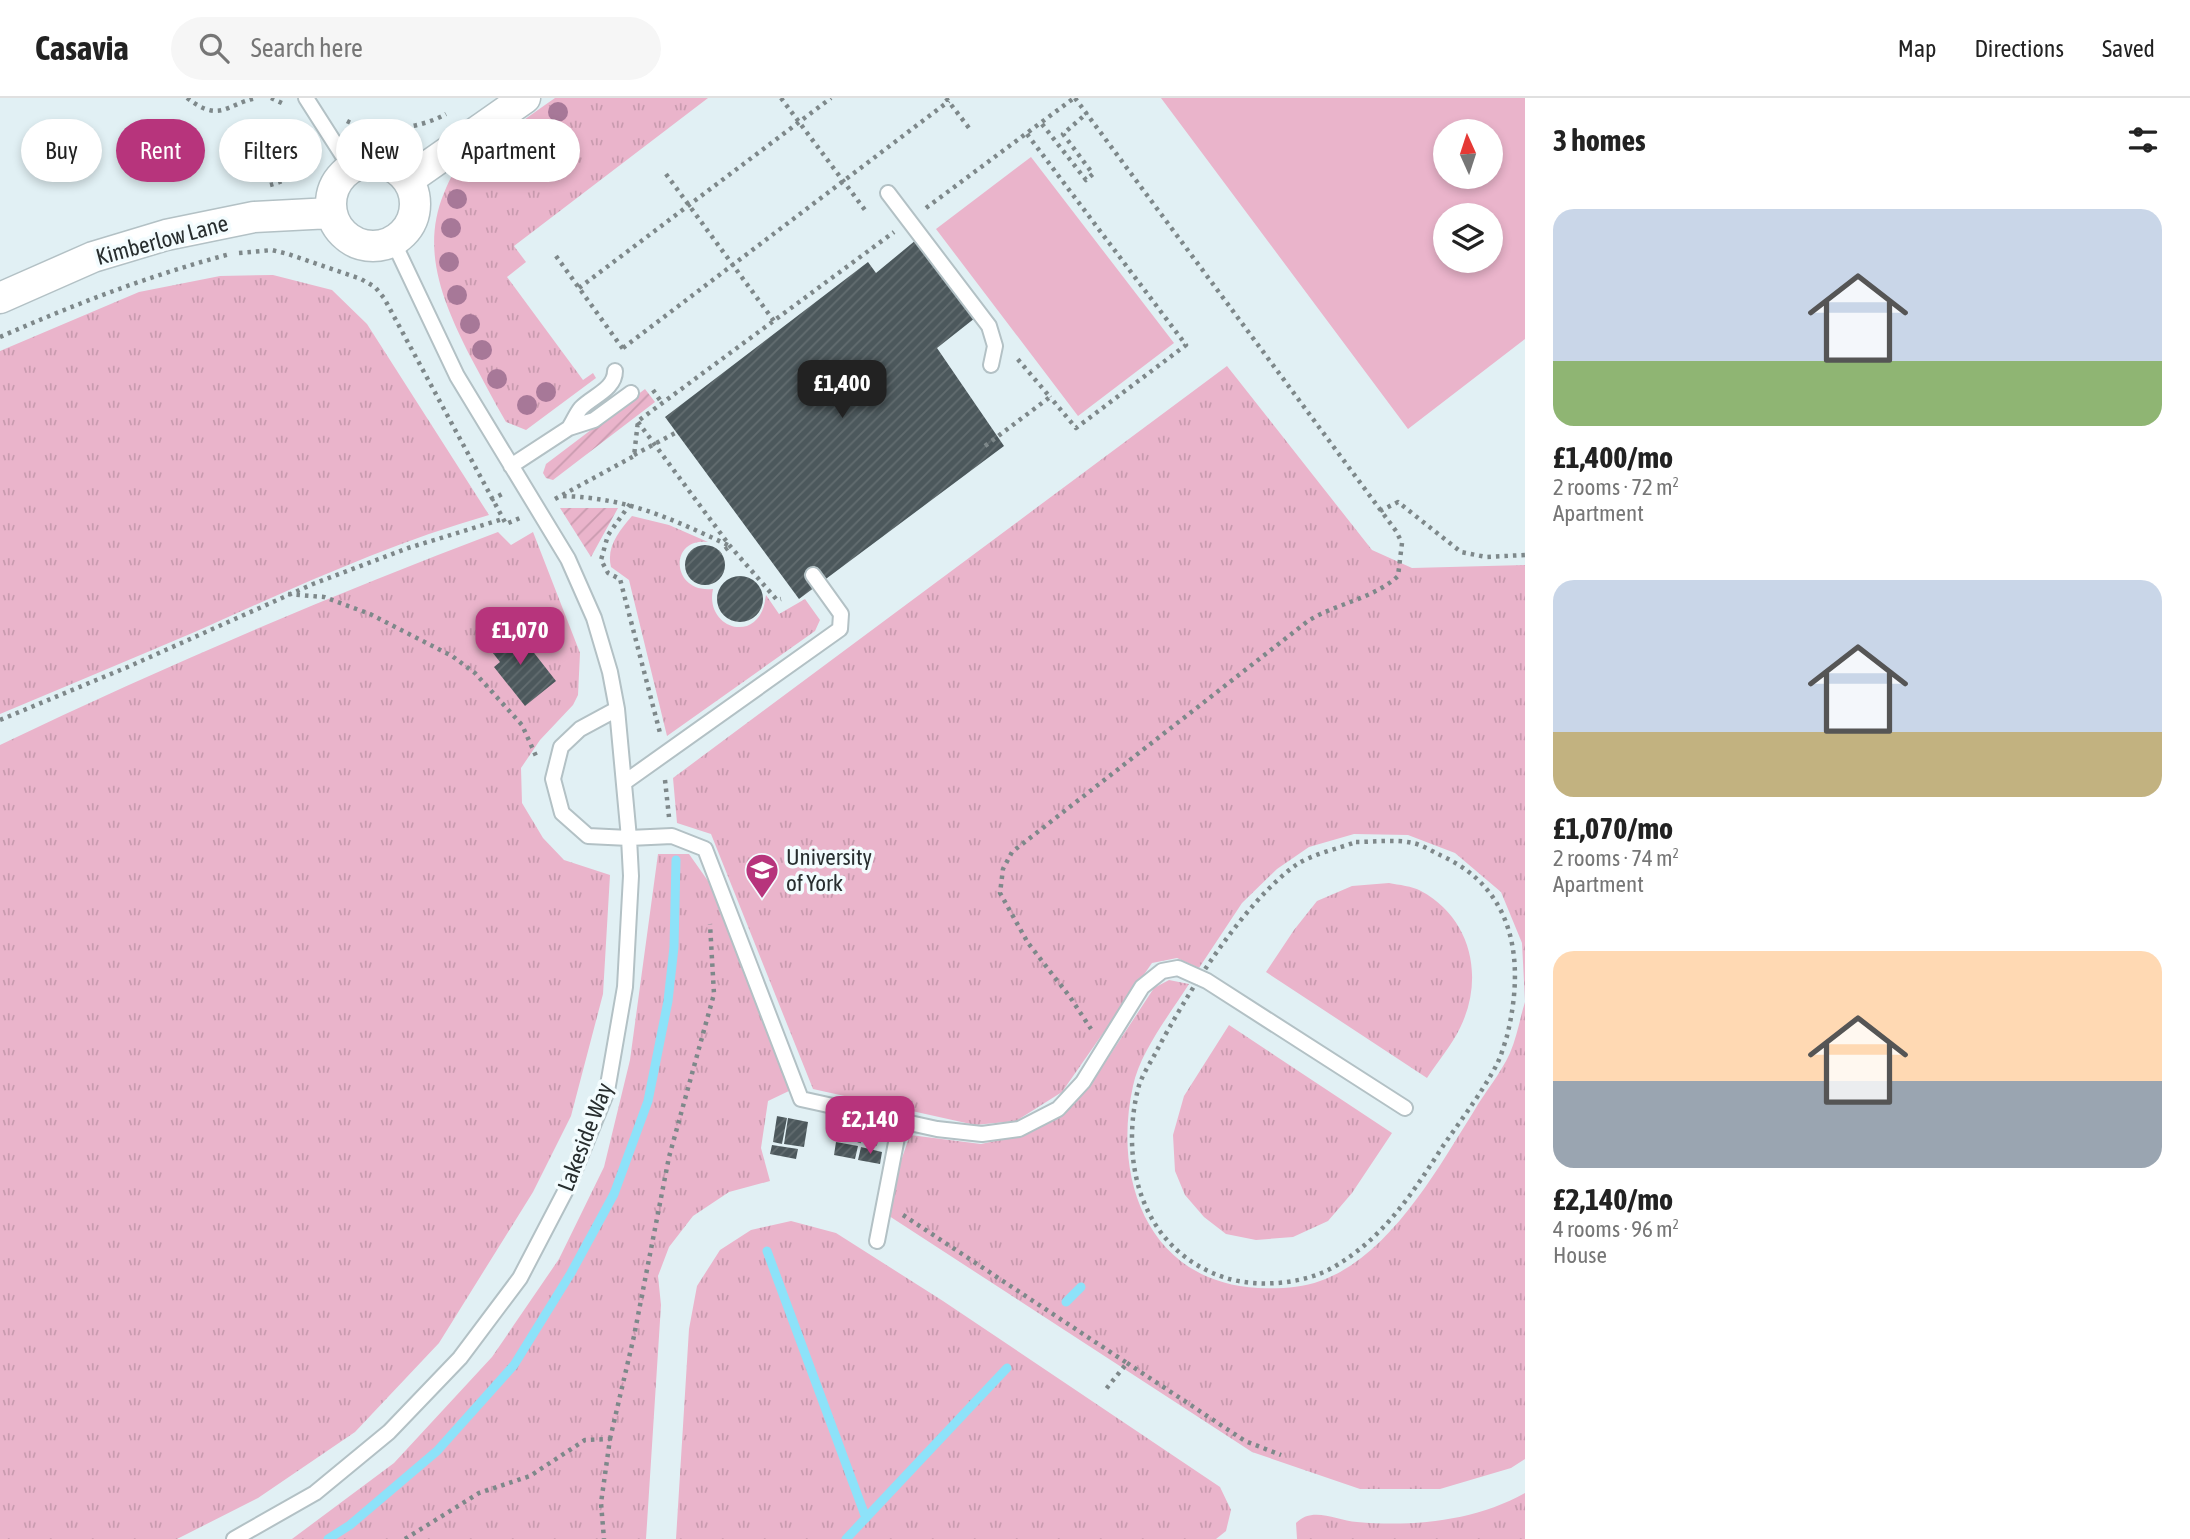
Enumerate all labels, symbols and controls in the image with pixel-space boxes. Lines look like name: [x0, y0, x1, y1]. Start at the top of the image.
search box: [171, 17, 661, 80]
text: Casavia: [35, 29, 129, 67]
icon: search: [195, 29, 233, 67]
text: Search here: [251, 33, 363, 63]
text: Map: [1898, 35, 1936, 62]
text: Directions: [1974, 35, 2064, 62]
text: Saved: [2102, 35, 2155, 62]
chip: Buy: [21, 119, 102, 182]
chip: Rent: [116, 119, 205, 182]
chip: Filters: [219, 119, 322, 182]
chip: New: [336, 119, 423, 182]
chip: Apartment: [437, 119, 580, 182]
north arrow: [1433, 119, 1503, 189]
map controls: [1433, 119, 1503, 273]
icon: filters: [2124, 121, 2162, 159]
text: 3 homes: [1553, 123, 1646, 157]
button: layers: [1433, 203, 1503, 273]
street label: Kimberlow Lane: [93, 210, 231, 270]
icon: home: [1795, 255, 1921, 381]
pin: £1,400: [785, 360, 899, 420]
text: £1,400: [814, 370, 871, 396]
text: £1,400/mo: [1553, 440, 1673, 474]
text: 2 rooms · 72 m²: [1553, 474, 1679, 500]
text: Apartment: [1553, 500, 1644, 526]
pin: £1,070: [463, 608, 577, 667]
text: £1,070: [492, 617, 549, 643]
icon: home: [1795, 626, 1921, 752]
text: £1,070/mo: [1553, 811, 1673, 845]
place label: University of York: [786, 844, 872, 896]
text: 2 rooms · 74 m²: [1553, 845, 1679, 871]
school or university icon: University of York: [743, 851, 781, 900]
text: Apartment: [1553, 871, 1644, 897]
icon: home: [1795, 997, 1921, 1123]
street label: Lakeside Way: [552, 1079, 618, 1195]
pin: £2,140: [813, 1096, 927, 1156]
text: £2,140: [842, 1106, 899, 1132]
text: £2,140/mo: [1553, 1182, 1673, 1216]
text: 4 rooms · 96 m²: [1553, 1216, 1679, 1242]
text: House: [1553, 1242, 1607, 1268]

